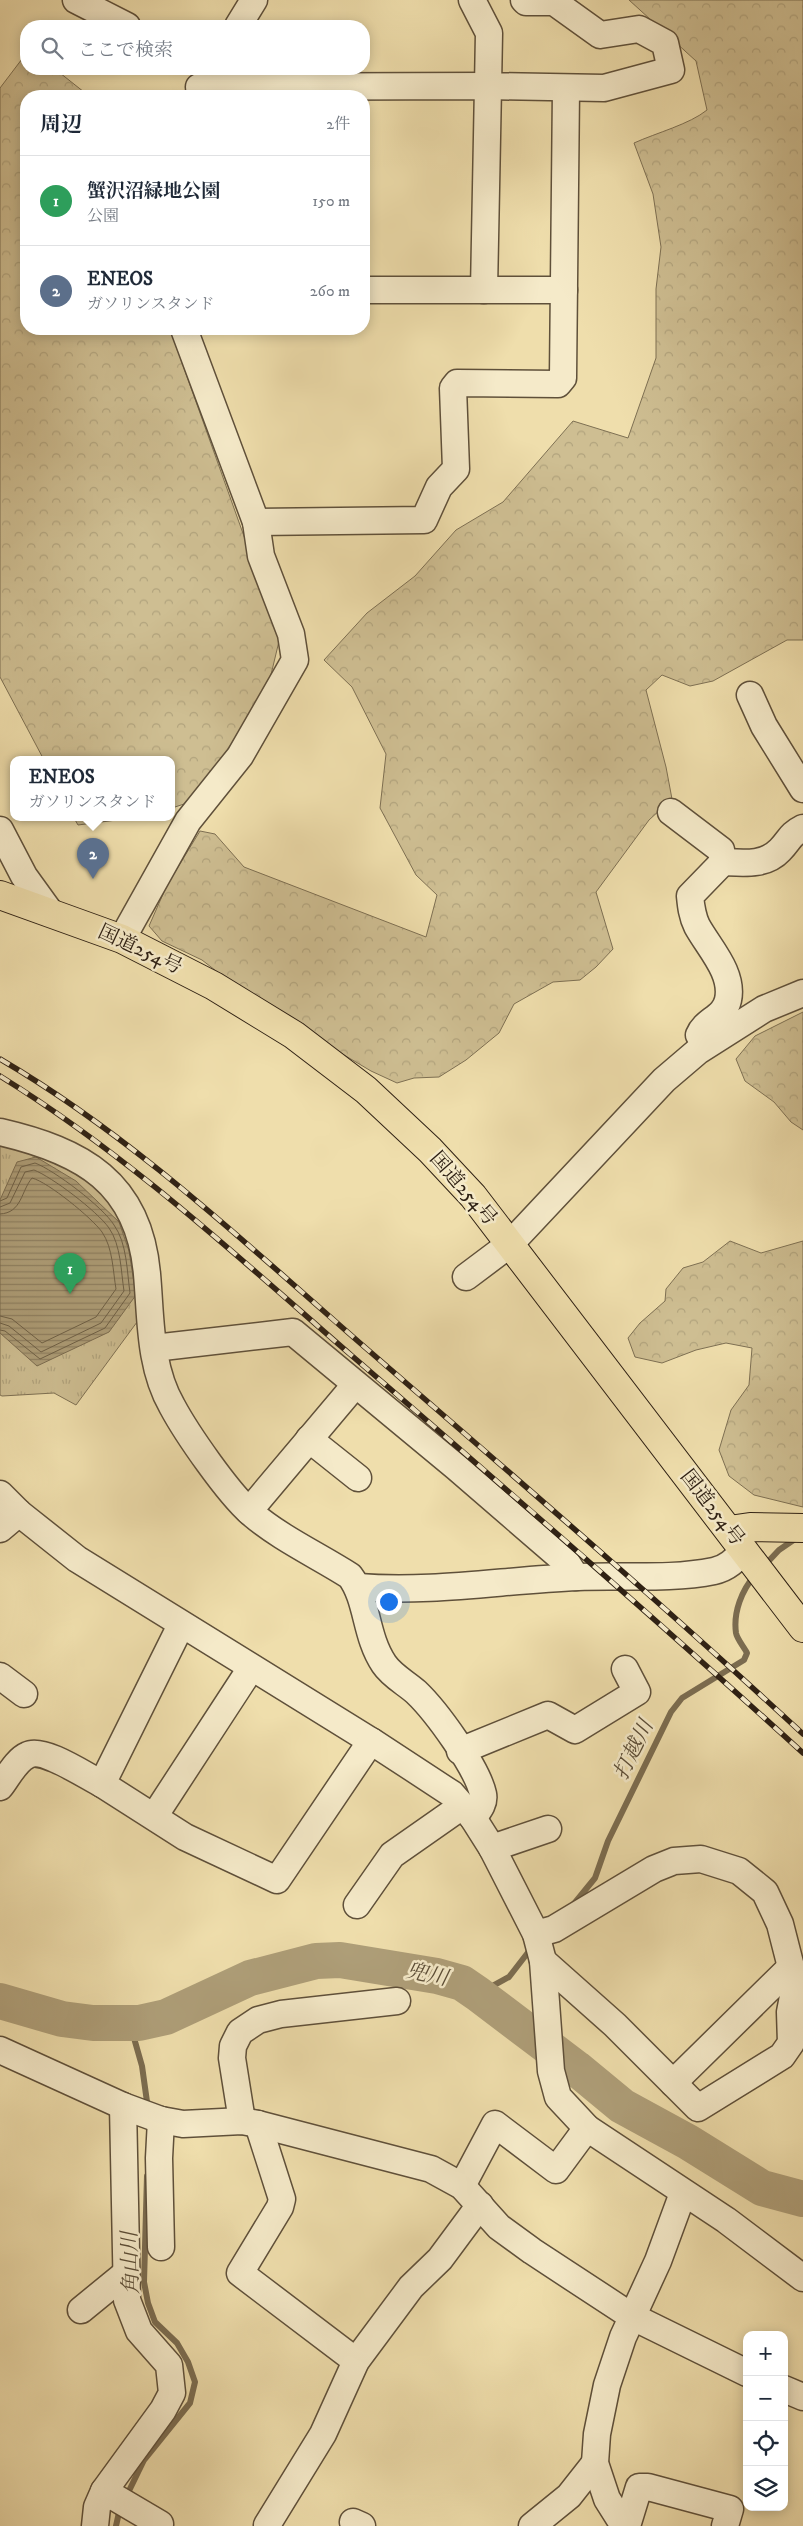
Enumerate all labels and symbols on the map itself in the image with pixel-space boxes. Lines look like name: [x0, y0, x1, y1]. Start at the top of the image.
pin: 2: [77, 838, 109, 879]
street label: 国道254号: [94, 920, 186, 980]
street label: 国道254号: [424, 1147, 502, 1231]
pin: 1: [54, 1253, 86, 1294]
street label: 国道254号: [674, 1465, 750, 1551]
your location: [376, 1589, 402, 1615]
water label: 打越川: [609, 1714, 660, 1784]
water label: 兜川: [404, 1958, 452, 1992]
water label: 角山川: [117, 2229, 145, 2295]

